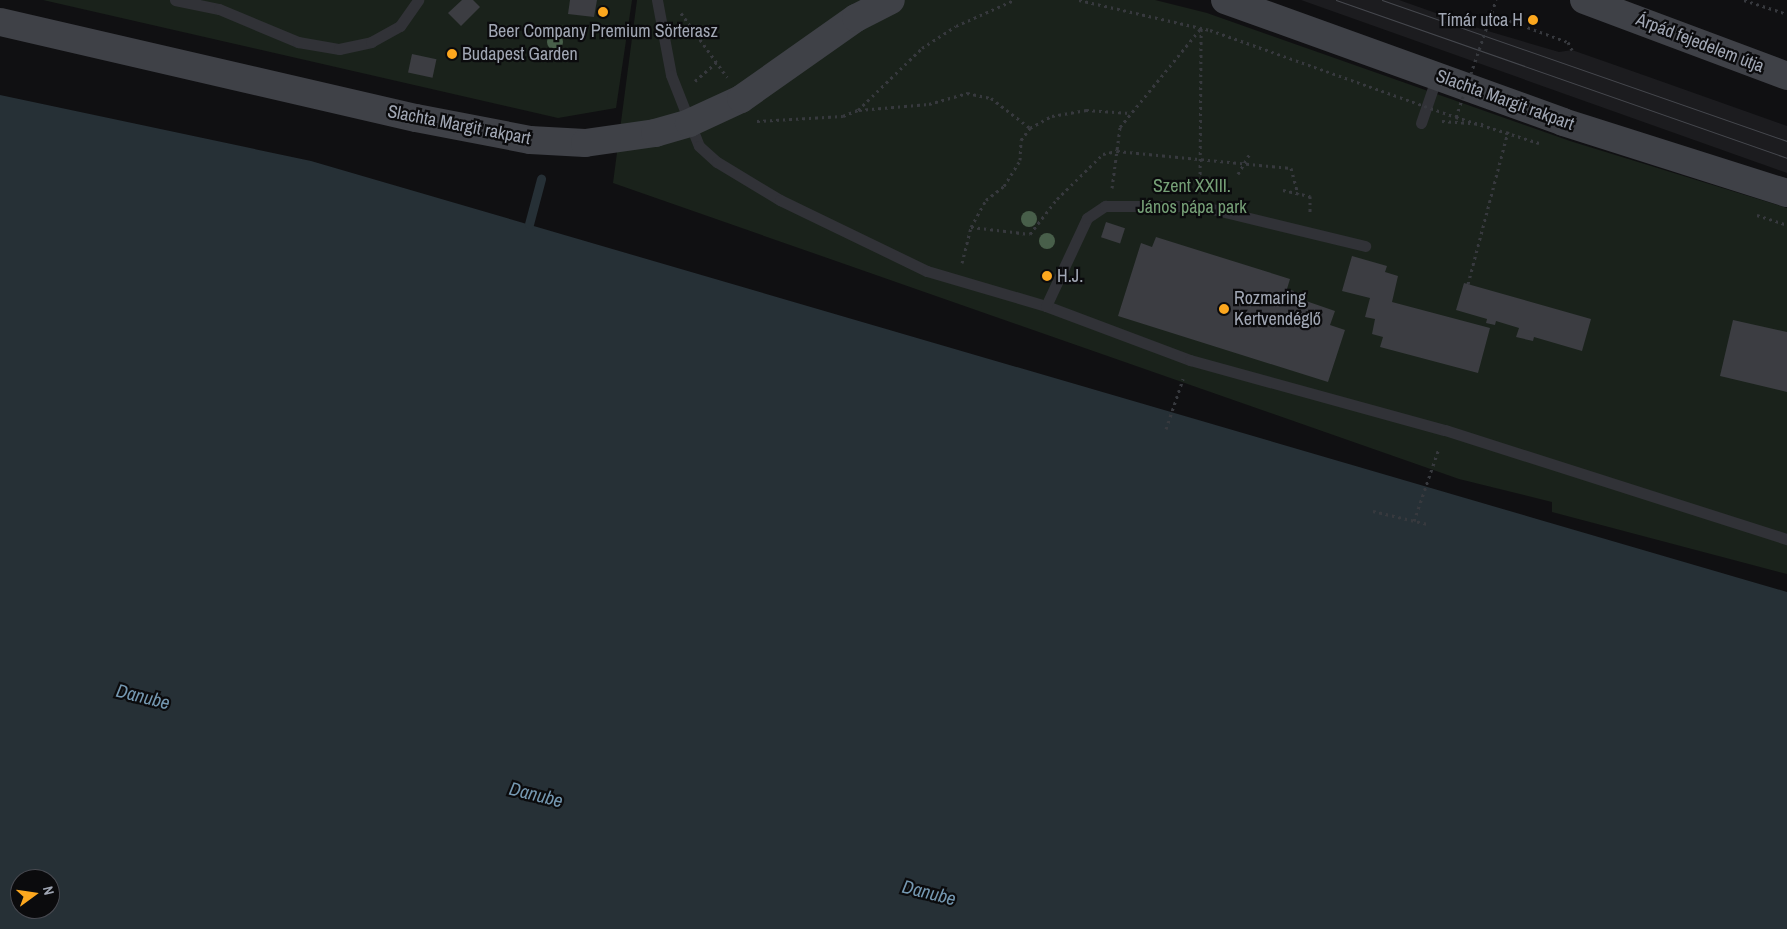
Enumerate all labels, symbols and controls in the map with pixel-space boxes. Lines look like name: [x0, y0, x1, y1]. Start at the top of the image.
marker: Beer Company Premium Sörterasz: [597, 6, 609, 18]
place label: Tímár utca H: [1438, 9, 1523, 31]
street label: Árpád fejedelem útja: [1633, 9, 1767, 77]
marker: Tímár utca H: [1527, 14, 1539, 26]
place label: Beer Company Premium Sörterasz: [488, 20, 718, 42]
place label: Budapest Garden: [462, 43, 578, 65]
marker: Budapest Garden: [446, 48, 458, 60]
street label: Slachta Margit rakpart: [1433, 65, 1577, 135]
street label: Slachta Margit rakpart: [386, 101, 532, 149]
park label: Szent XXIII. János pápa park: [1137, 176, 1247, 218]
place label: H.J.: [1057, 265, 1083, 287]
marker: H.J.: [1041, 270, 1053, 282]
place label: Rozmaring Kertvendéglő: [1234, 288, 1321, 330]
marker: Rozmaring Kertvendéglő: [1218, 303, 1230, 315]
water label: Danube: [114, 679, 172, 715]
water label: Danube: [507, 777, 565, 813]
north arrow: [10, 869, 60, 919]
water label: Danube: [900, 875, 958, 911]
text: N: [39, 884, 58, 897]

